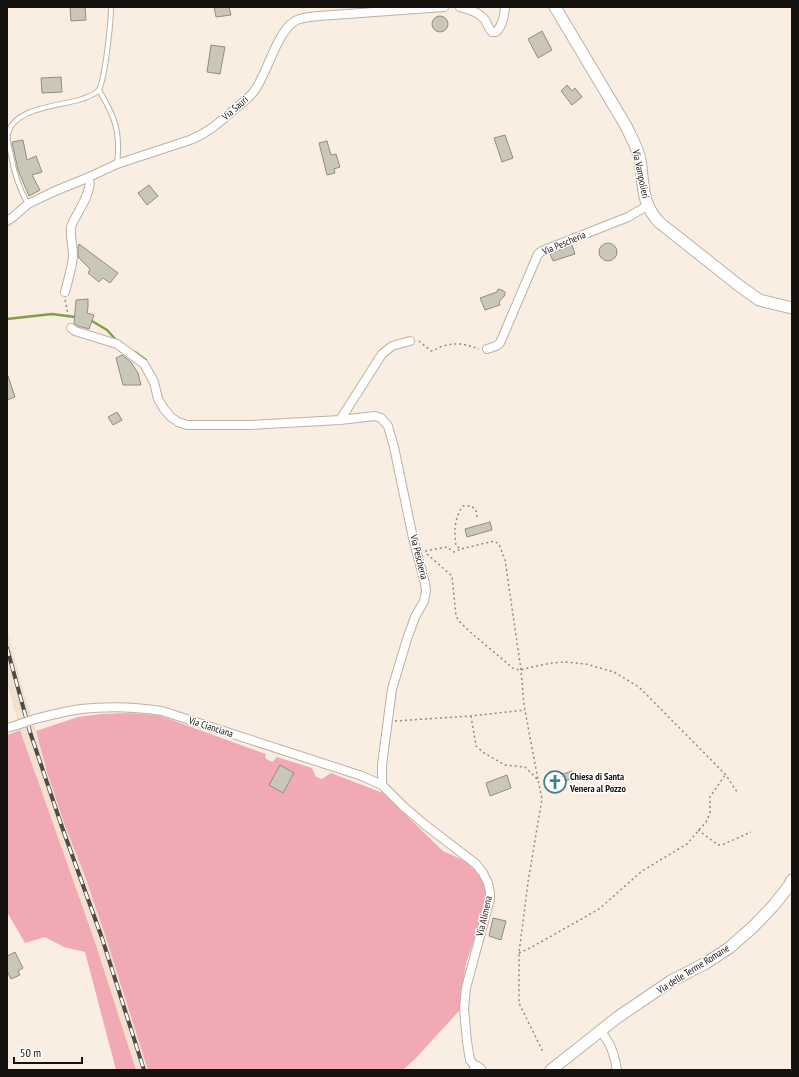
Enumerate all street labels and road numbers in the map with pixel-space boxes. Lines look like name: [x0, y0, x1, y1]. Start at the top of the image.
street label: Via Sauri: [218, 93, 251, 124]
street label: Via Vampolieri: [629, 147, 653, 200]
street label: Via Pescheria: [540, 228, 588, 258]
street label: Via Pescheria: [407, 532, 431, 581]
street label: Via Cianciana: [186, 713, 235, 740]
street label: Via Alimena: [473, 895, 495, 938]
street label: Via delle Terme Romane: [654, 942, 732, 997]

